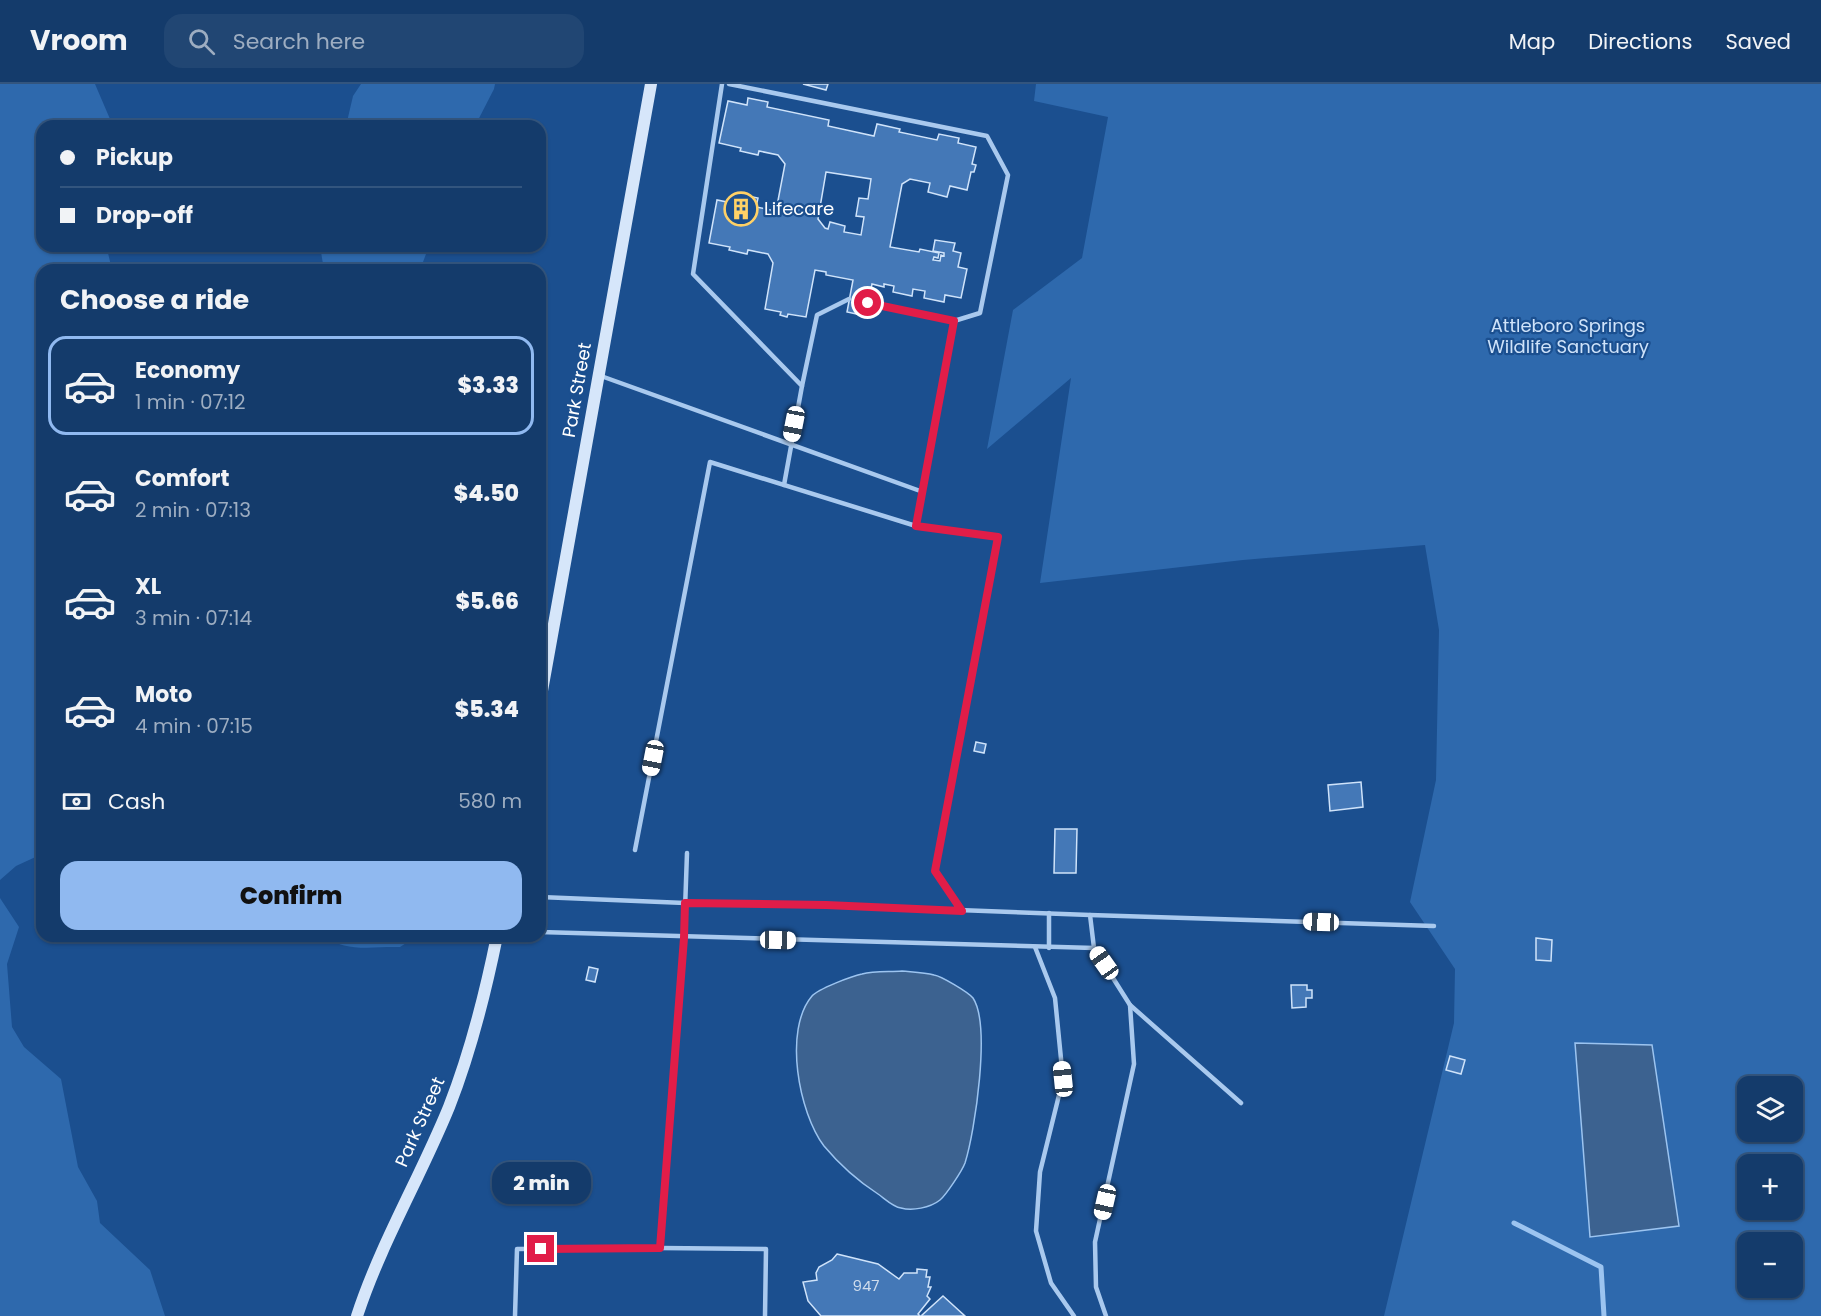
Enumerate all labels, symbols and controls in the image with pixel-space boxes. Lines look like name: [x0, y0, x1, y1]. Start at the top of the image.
search box: [164, 14, 584, 68]
text: Vroom: [30, 21, 128, 60]
icon: search: [185, 25, 218, 58]
text: Search here: [233, 26, 365, 57]
text: Map: [1509, 27, 1555, 56]
text: Directions: [1588, 27, 1692, 56]
text: Saved: [1725, 27, 1791, 56]
text: Pickup: [96, 142, 173, 173]
building icon: Lifecare: [723, 191, 759, 227]
place label: Lifecare: [764, 196, 834, 221]
text: Drop-off: [96, 200, 193, 231]
text: Choose a ride: [60, 281, 249, 318]
route start: [854, 289, 881, 316]
park label: Attleboro Springs Wildlife Sanctuary: [1487, 313, 1649, 359]
street label: Park Street: [556, 340, 597, 439]
text: Economy: [135, 355, 240, 386]
icon: car: [63, 359, 117, 413]
text: $3.33: [458, 370, 519, 401]
text: 1 min · 07:12: [135, 388, 246, 416]
car: [782, 405, 806, 443]
text: Comfort: [135, 463, 229, 494]
icon: car: [63, 467, 117, 521]
text: $4.50: [454, 478, 519, 509]
text: 2 min · 07:13: [135, 496, 251, 524]
text: XL: [135, 571, 161, 602]
icon: car: [63, 575, 117, 629]
text: $5.66: [455, 586, 519, 617]
text: 3 min · 07:14: [135, 604, 252, 632]
text: Moto: [135, 679, 192, 710]
icon: car: [63, 683, 117, 737]
text: $5.34: [455, 694, 519, 725]
text: 4 min · 07:15: [135, 712, 253, 740]
car: [641, 739, 665, 777]
icon: cash: [60, 785, 93, 818]
text: Cash: [108, 786, 165, 817]
text: 580 m: [458, 787, 522, 815]
button: Confirm: [60, 861, 522, 930]
car: [1303, 912, 1339, 932]
car: [760, 931, 796, 949]
car: [1086, 943, 1122, 983]
car: [1052, 1060, 1074, 1098]
street label: Park Street: [389, 1073, 451, 1171]
map controls: [1737, 1076, 1803, 1298]
button: layers: [1737, 1076, 1803, 1142]
button: +: [1737, 1154, 1803, 1220]
callout: 2 min: [492, 1162, 590, 1204]
text: 2 min: [513, 1169, 570, 1197]
car: [1092, 1182, 1118, 1222]
button: −: [1737, 1232, 1803, 1298]
route end: [527, 1235, 554, 1262]
house number: 947: [852, 1275, 880, 1296]

